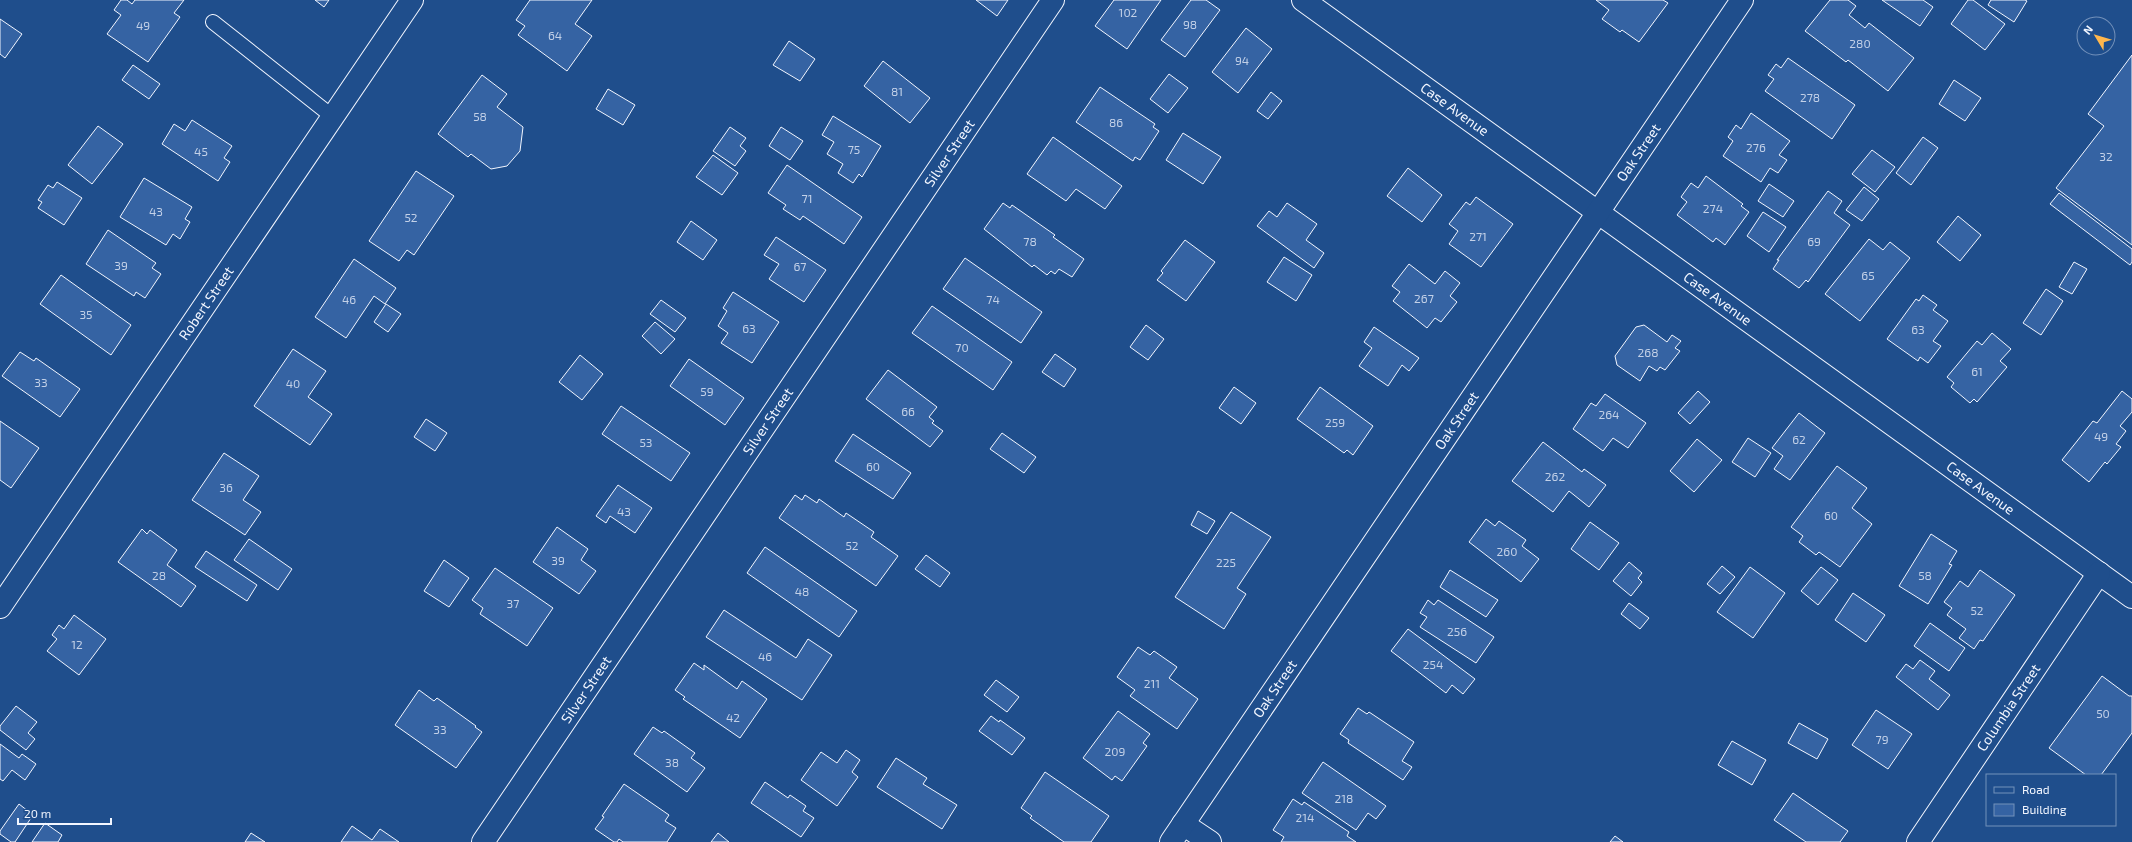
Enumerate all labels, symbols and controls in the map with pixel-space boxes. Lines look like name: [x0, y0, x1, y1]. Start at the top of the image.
house number: 102: [1119, 5, 1138, 19]
north arrow: [2076, 16, 2116, 56]
house number: 98: [1183, 17, 1197, 31]
house number: 49: [136, 18, 150, 32]
text: N: [2080, 22, 2095, 37]
house number: 64: [548, 28, 562, 42]
house number: 280: [1849, 36, 1871, 50]
house number: 94: [1235, 53, 1249, 67]
street label: Case Avenue: [1418, 79, 1493, 139]
house number: 81: [891, 84, 903, 98]
house number: 278: [1800, 90, 1820, 104]
house number: 58: [473, 109, 487, 123]
house number: 86: [1109, 115, 1123, 129]
street label: Silver Street: [920, 116, 978, 190]
street label: Oak Street: [1613, 120, 1664, 184]
house number: 276: [1746, 140, 1766, 154]
house number: 75: [848, 142, 860, 156]
house number: 45: [194, 144, 208, 158]
house number: 32: [2099, 149, 2113, 163]
house number: 71: [802, 191, 812, 205]
house number: 274: [1703, 201, 1723, 215]
house number: 43: [149, 204, 163, 218]
house number: 52: [404, 210, 418, 224]
house number: 271: [1469, 229, 1487, 243]
house number: 78: [1023, 234, 1037, 248]
house number: 69: [1807, 234, 1821, 248]
house number: 39: [114, 258, 128, 272]
house number: 67: [793, 259, 807, 273]
street label: Robert Street: [175, 263, 237, 343]
street label: Case Avenue: [1680, 268, 1755, 329]
house number: 65: [1861, 268, 1875, 282]
house number: 267: [1414, 291, 1434, 305]
house number: 46: [342, 292, 356, 306]
house number: 74: [986, 292, 1000, 306]
house number: 35: [79, 307, 93, 321]
house number: 63: [742, 321, 756, 335]
house number: 63: [1911, 322, 1925, 336]
house number: 70: [955, 340, 969, 354]
house number: 268: [1638, 345, 1658, 359]
house number: 61: [1971, 364, 1983, 378]
house number: 33: [34, 375, 48, 389]
house number: 40: [286, 376, 300, 390]
house number: 59: [700, 384, 714, 398]
street label: Silver Street: [739, 384, 796, 458]
street label: Oak Street: [1431, 388, 1482, 453]
house number: 66: [901, 404, 915, 418]
house number: 264: [1599, 407, 1620, 421]
house number: 259: [1325, 415, 1345, 429]
house number: 49: [2094, 429, 2108, 443]
house number: 62: [1792, 432, 1806, 446]
house number: 53: [639, 435, 653, 449]
street label: Case Avenue: [1943, 457, 2018, 518]
house number: 60: [866, 459, 880, 473]
house number: 262: [1545, 469, 1565, 483]
house number: 36: [219, 480, 233, 494]
house number: 43: [617, 504, 631, 518]
house number: 60: [1824, 508, 1838, 522]
house number: 52: [845, 538, 859, 552]
house number: 260: [1497, 544, 1517, 558]
house number: 39: [551, 553, 565, 567]
house number: 225: [1216, 555, 1236, 569]
house number: 28: [152, 568, 166, 582]
house number: 58: [1918, 568, 1932, 582]
house number: 48: [795, 584, 809, 598]
house number: 37: [507, 596, 519, 610]
house number: 52: [1970, 603, 1984, 617]
house number: 256: [1447, 624, 1467, 638]
house number: 12: [71, 637, 83, 651]
house number: 46: [758, 649, 772, 663]
street label: Silver Street: [557, 652, 614, 726]
street label: Oak Street: [1249, 656, 1300, 721]
house number: 254: [1423, 657, 1443, 671]
street label: Columbia Street: [1973, 660, 2043, 754]
house number: 211: [1144, 676, 1160, 690]
house number: 50: [2096, 706, 2110, 720]
house number: 42: [726, 710, 740, 724]
house number: 33: [433, 722, 447, 736]
house number: 79: [1875, 732, 1889, 746]
house number: 209: [1105, 744, 1126, 758]
house number: 38: [665, 755, 679, 769]
legend: [1986, 774, 2116, 826]
text: Road: [2022, 782, 2050, 796]
house number: 218: [1335, 791, 1353, 805]
scale bar: [18, 800, 111, 826]
text: Building: [2022, 802, 2067, 816]
text: 20 m: [24, 806, 51, 820]
house number: 214: [1296, 810, 1314, 824]

